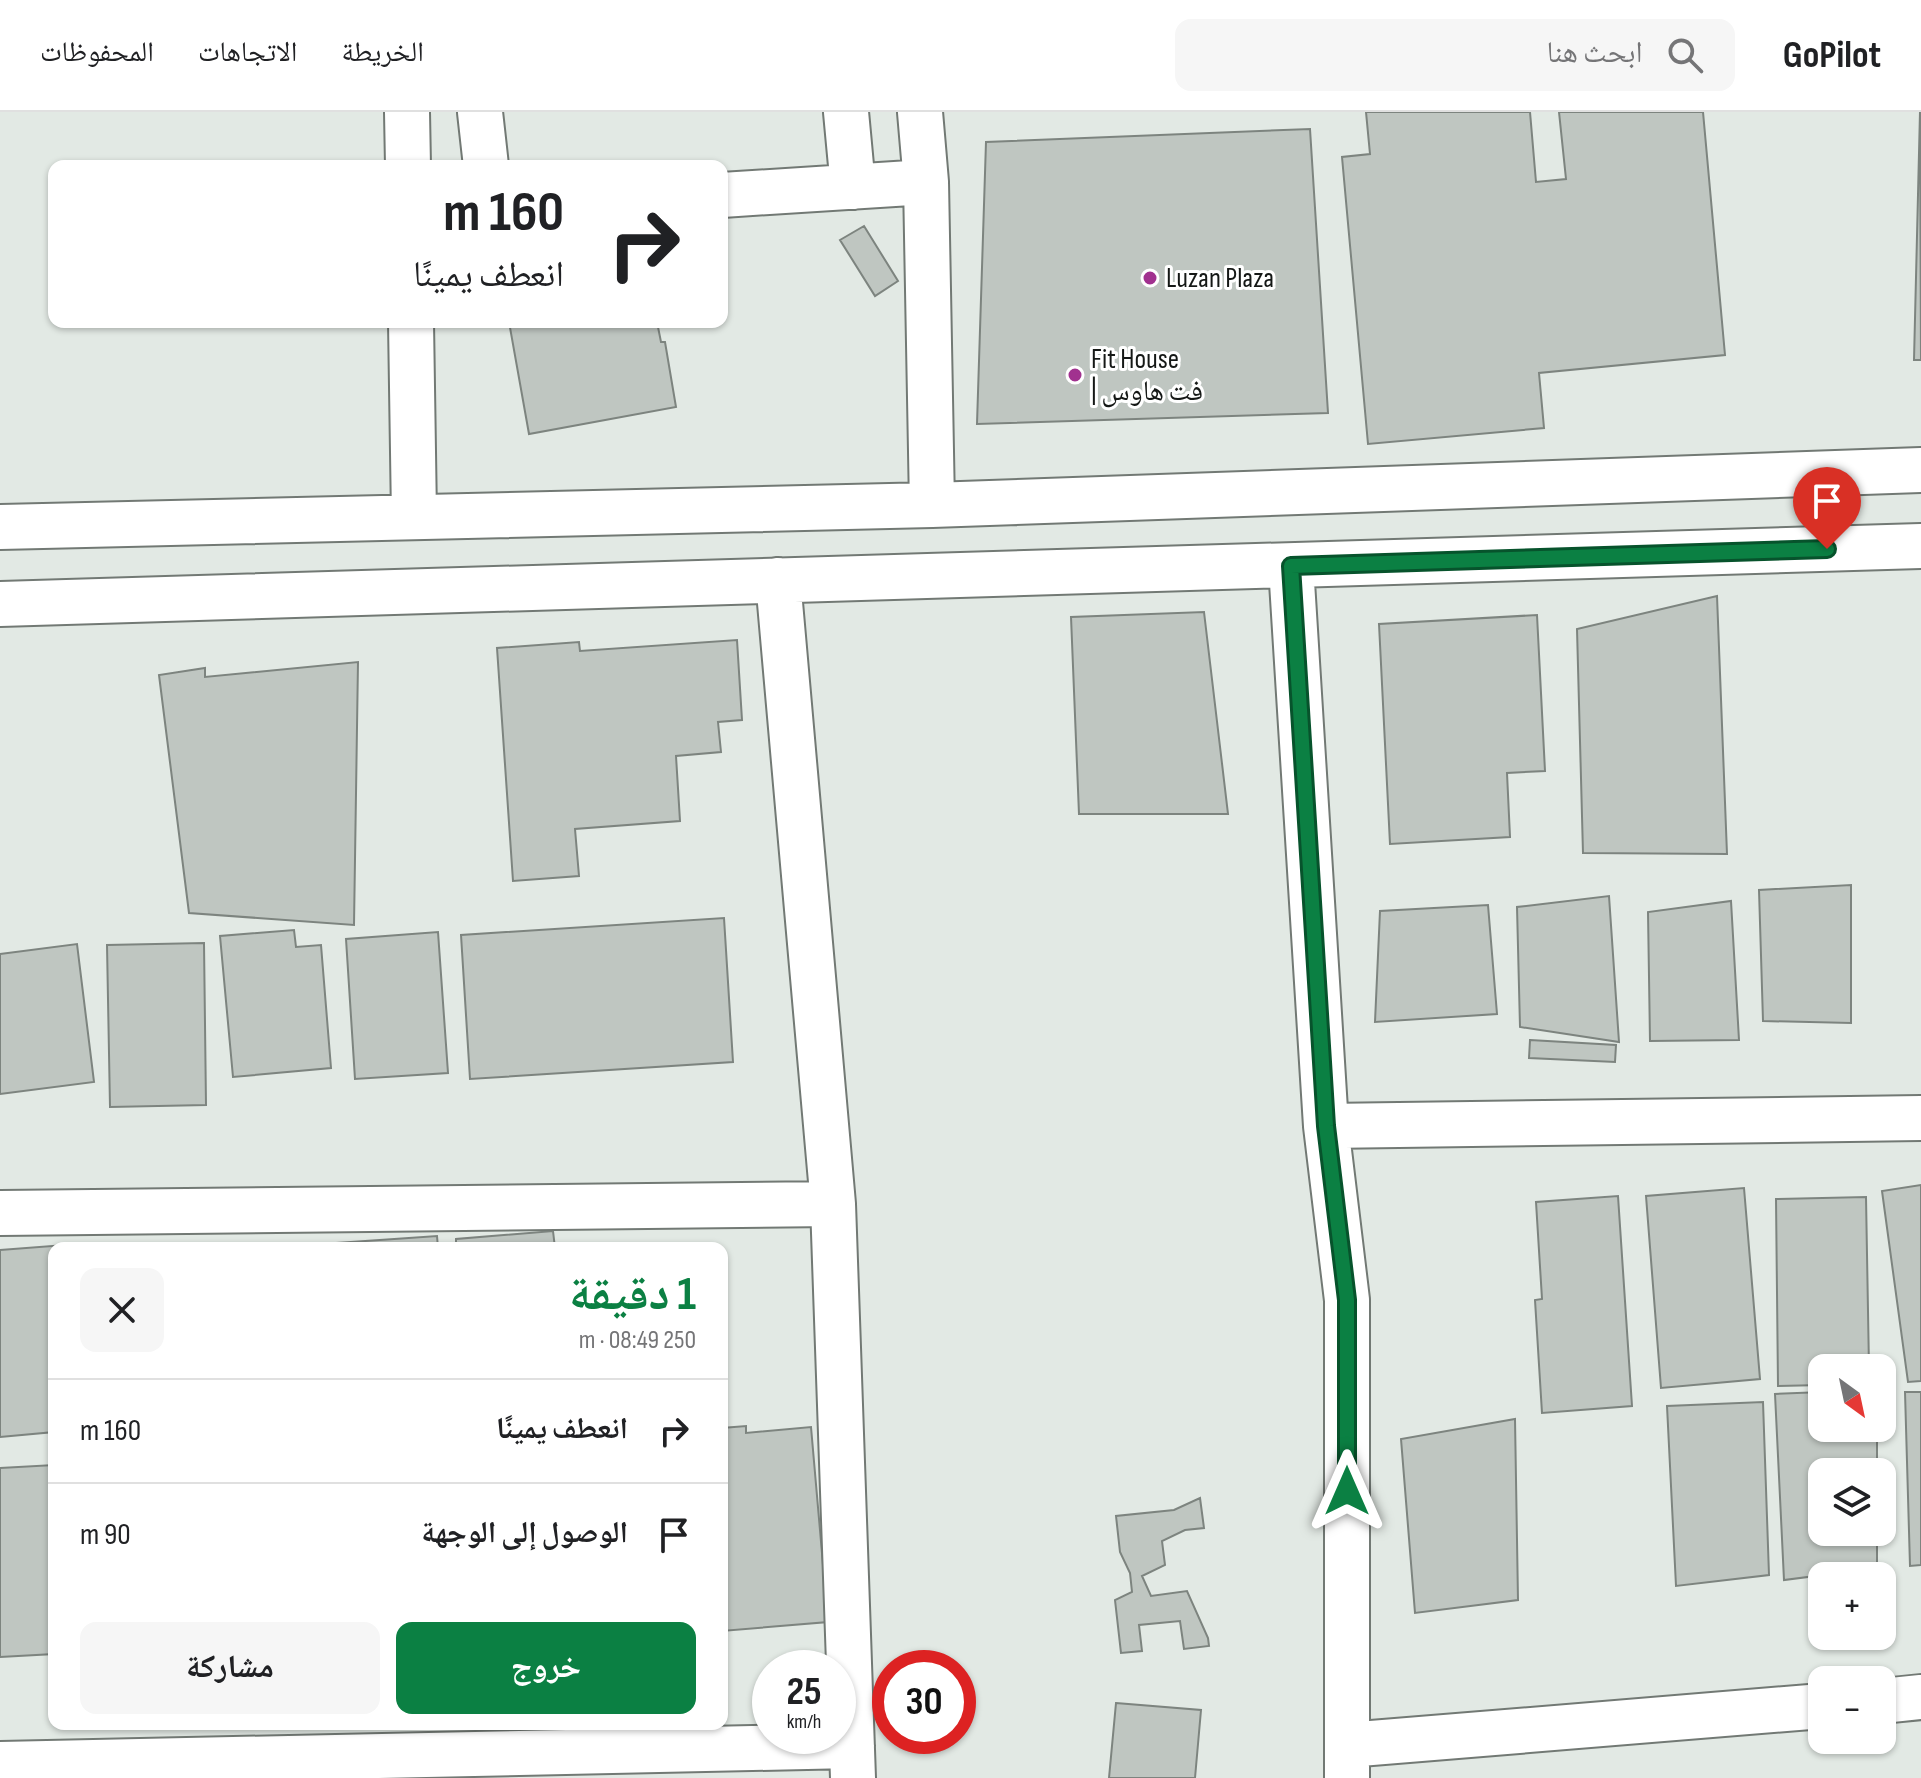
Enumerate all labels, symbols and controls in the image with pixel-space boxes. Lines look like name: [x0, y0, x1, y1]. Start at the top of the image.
search box: [1175, 19, 1735, 91]
icon: search: [1663, 33, 1707, 77]
text: GoPilot: [1783, 33, 1881, 78]
text: ابحث هنا: [1547, 35, 1643, 71]
text: المحفوظات: [40, 36, 154, 69]
text: الاتجاهات: [198, 36, 297, 69]
text: الخريطة: [341, 36, 424, 69]
text: 160 m: [443, 180, 564, 247]
icon: right: [592, 192, 696, 296]
text: انعطف يمينًا: [413, 254, 564, 297]
place label: Luzan Plaza: [1166, 262, 1274, 295]
marker: Luzan Plaza: [1141, 269, 1159, 287]
place label: Fit House | فت هاوس: [1091, 343, 1203, 408]
marker: Fit House | فت هاوس: [1066, 366, 1084, 384]
pin: [1793, 467, 1861, 549]
icon: arrive: [1805, 479, 1849, 523]
text: 1 دقيقة: [569, 1266, 696, 1323]
button: close: [80, 1268, 164, 1352]
text: 250 m · 08:49: [579, 1325, 696, 1356]
north arrow: [1808, 1354, 1896, 1442]
map controls: [1808, 1354, 1896, 1754]
icon: right: [652, 1409, 696, 1453]
text: انعطف يمينًا: [496, 1411, 628, 1447]
text: 160 m: [80, 1413, 141, 1449]
position arrow: [1305, 1449, 1389, 1533]
button: layers: [1808, 1458, 1896, 1546]
icon: arrive: [652, 1513, 696, 1557]
text: الوصول إلى الوجهة: [421, 1515, 628, 1551]
text: 90 m: [80, 1517, 131, 1553]
button: +: [1808, 1562, 1896, 1650]
button: مشاركة: [80, 1622, 380, 1714]
button: خروج: [396, 1622, 696, 1714]
speed limit sign: 30: [872, 1650, 976, 1754]
button: −: [1808, 1666, 1896, 1754]
text: 25: [786, 1668, 822, 1716]
text: km/h: [787, 1710, 821, 1734]

